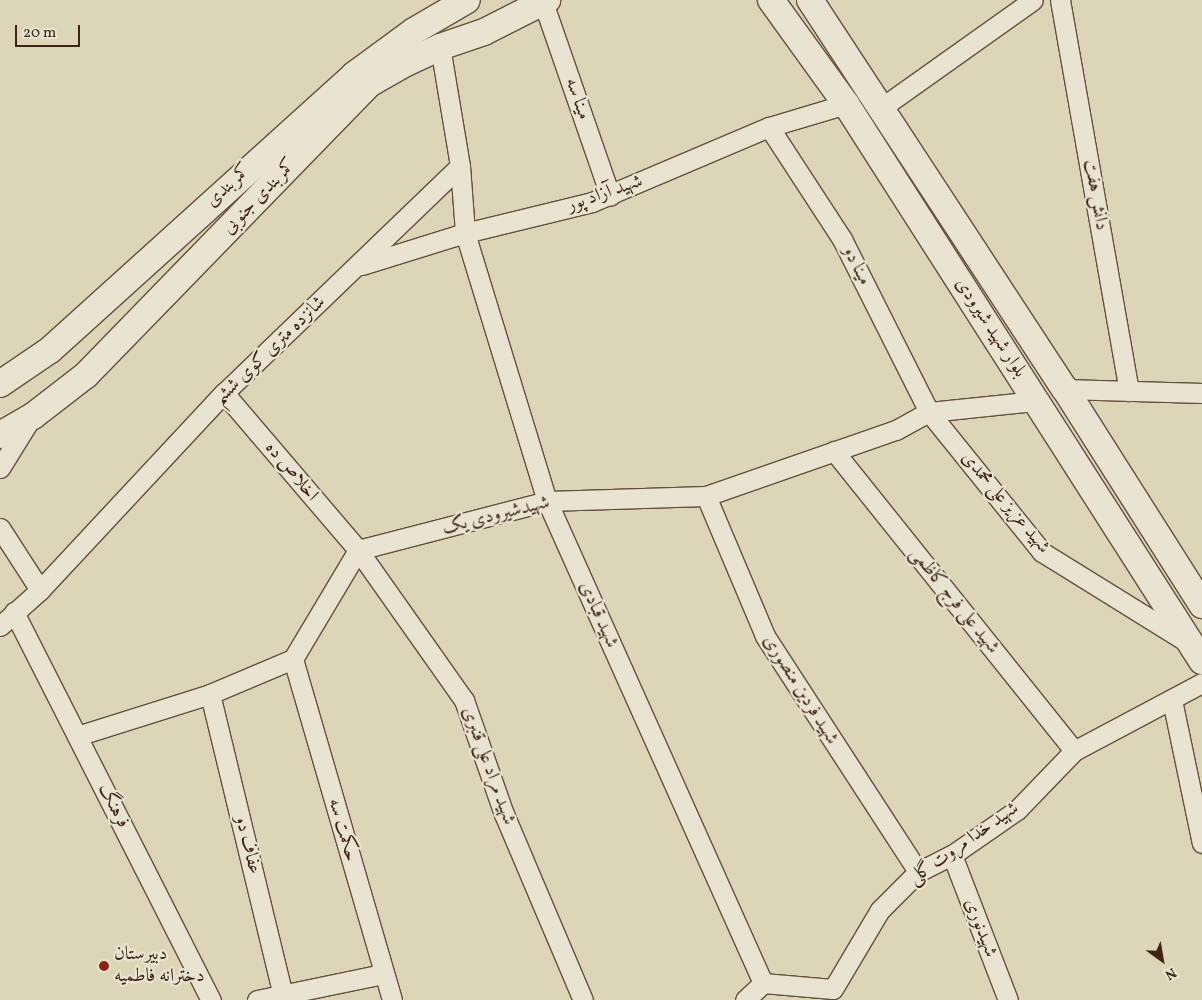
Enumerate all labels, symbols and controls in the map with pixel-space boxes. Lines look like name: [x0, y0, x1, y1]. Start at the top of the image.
scale bar: [18, 15, 82, 47]
text: 20 m: [23, 23, 56, 44]
street label: مینا سه: [559, 75, 595, 123]
street label: کمربندی جنوبی: [218, 154, 302, 240]
street label: دانش هفت: [1078, 158, 1112, 232]
street label: کمربندی: [202, 159, 256, 213]
street label: شهید آزاد پور: [564, 170, 646, 218]
street label: مینا دو: [837, 243, 875, 289]
street label: بلوار شهید شیرودی: [949, 274, 1031, 382]
street label: شانزده متری کوی ششم: [209, 292, 331, 410]
street label: اخلاص ده: [259, 437, 323, 507]
street label: شهید عزیز علی محمدی: [956, 447, 1054, 559]
street label: شهیدشیرودی یک: [440, 492, 552, 540]
street label: شهید علی فرج کاظمی: [904, 543, 1004, 659]
street label: شهید قبادی: [573, 578, 623, 652]
street label: شهید فردین منصوری: [757, 631, 843, 749]
street label: شهید مراد علی قنبری: [456, 704, 520, 828]
street label: فرهنگ: [92, 780, 134, 832]
street label: حکمت سه: [322, 796, 362, 864]
street label: شهید خدا مروت گلی: [905, 798, 1023, 890]
street label: عفاف دو: [229, 814, 265, 876]
street label: شهیدنوری: [958, 895, 1002, 961]
north arrow: [1137, 935, 1187, 985]
place label: دبیرستان دخترانه فاطمیه: [114, 944, 205, 988]
marker: دبیرستان دخترانه فاطمیه: [98, 960, 110, 972]
text: N: [1161, 962, 1180, 984]

